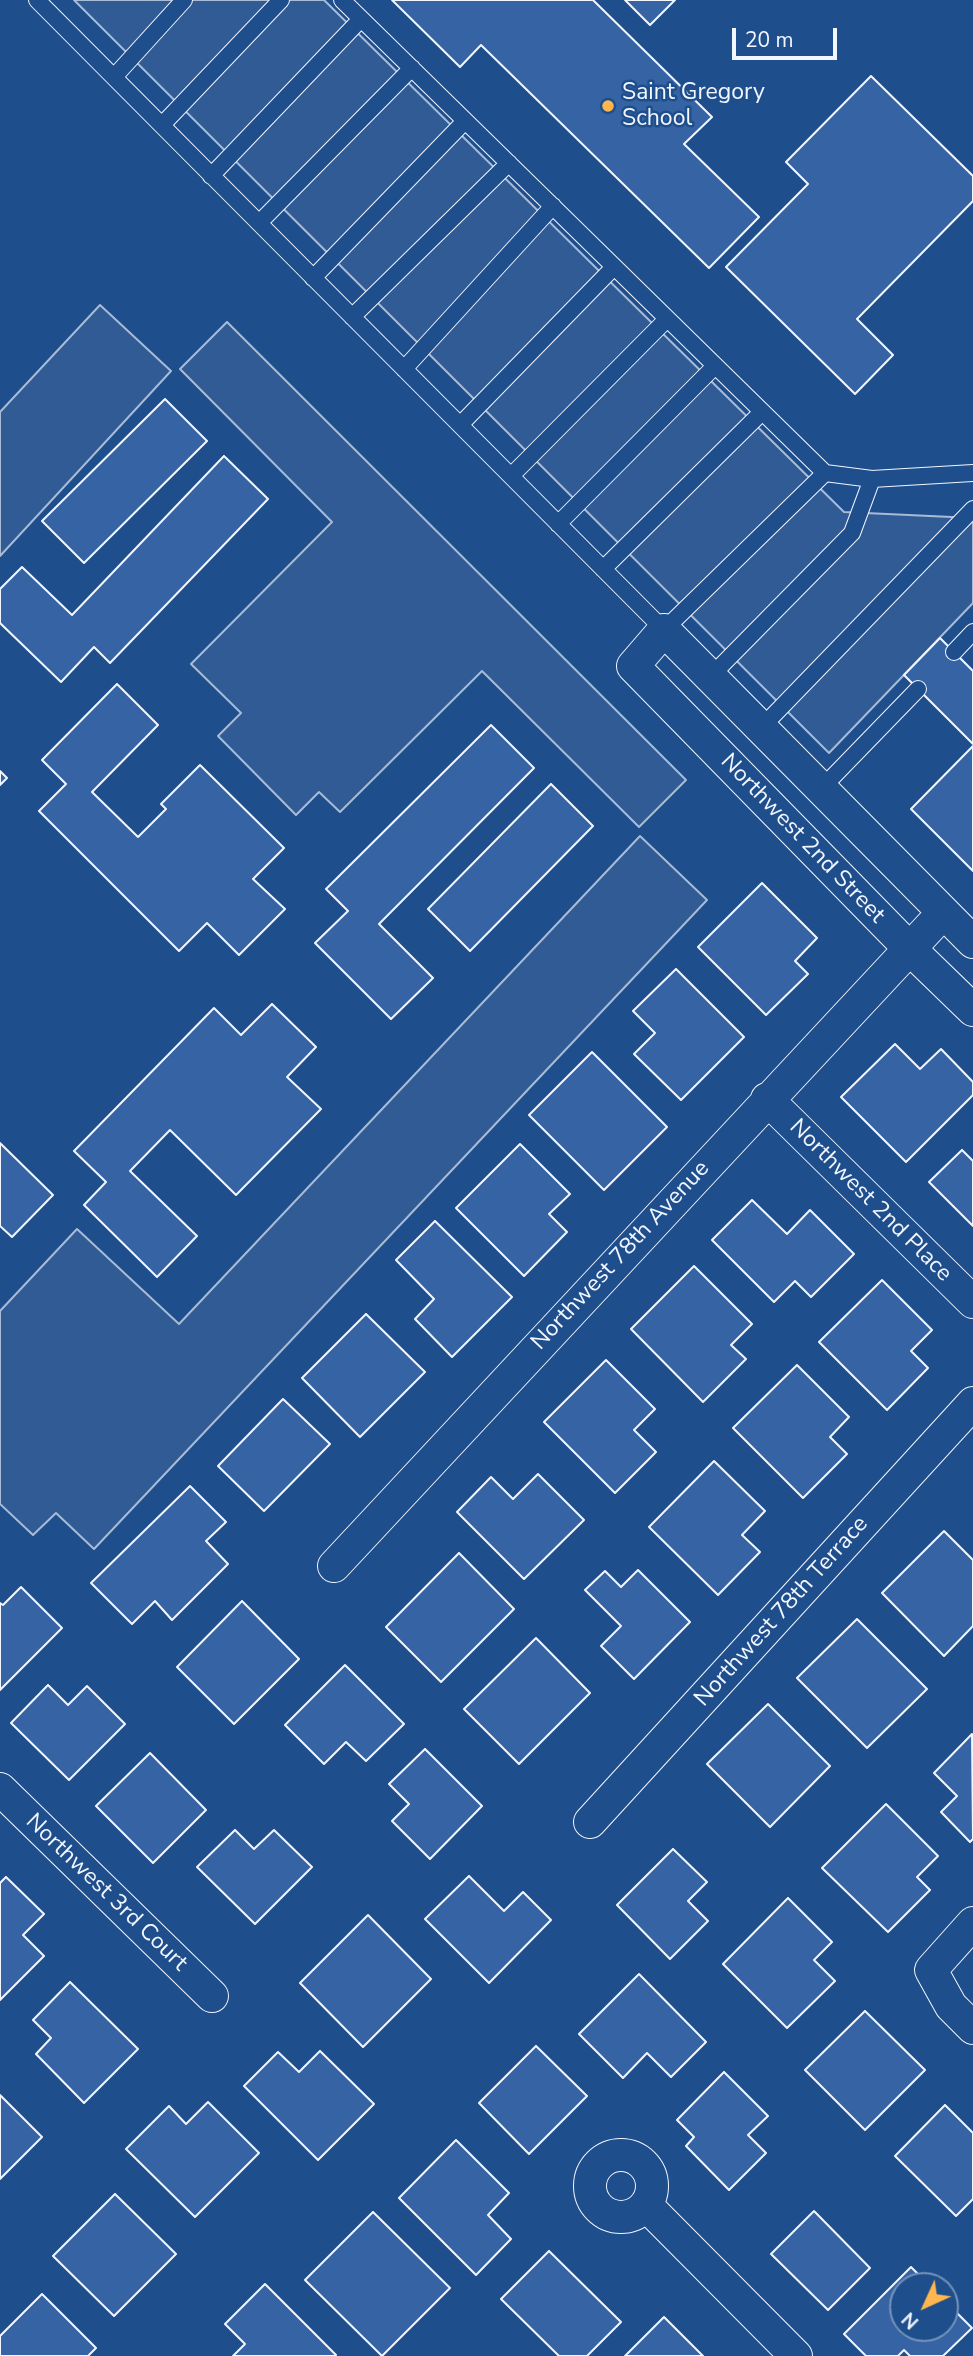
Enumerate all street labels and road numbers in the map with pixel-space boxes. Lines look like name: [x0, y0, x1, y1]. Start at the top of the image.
street label: Northwest 2nd Street: [714, 749, 890, 929]
street label: Northwest 2nd Place: [783, 1114, 957, 1288]
street label: Northwest 78th Avenue: [526, 1156, 716, 1356]
street label: Northwest 78th Terrace: [689, 1511, 875, 1713]
street label: Northwest 3rd Court: [19, 1809, 193, 1977]

